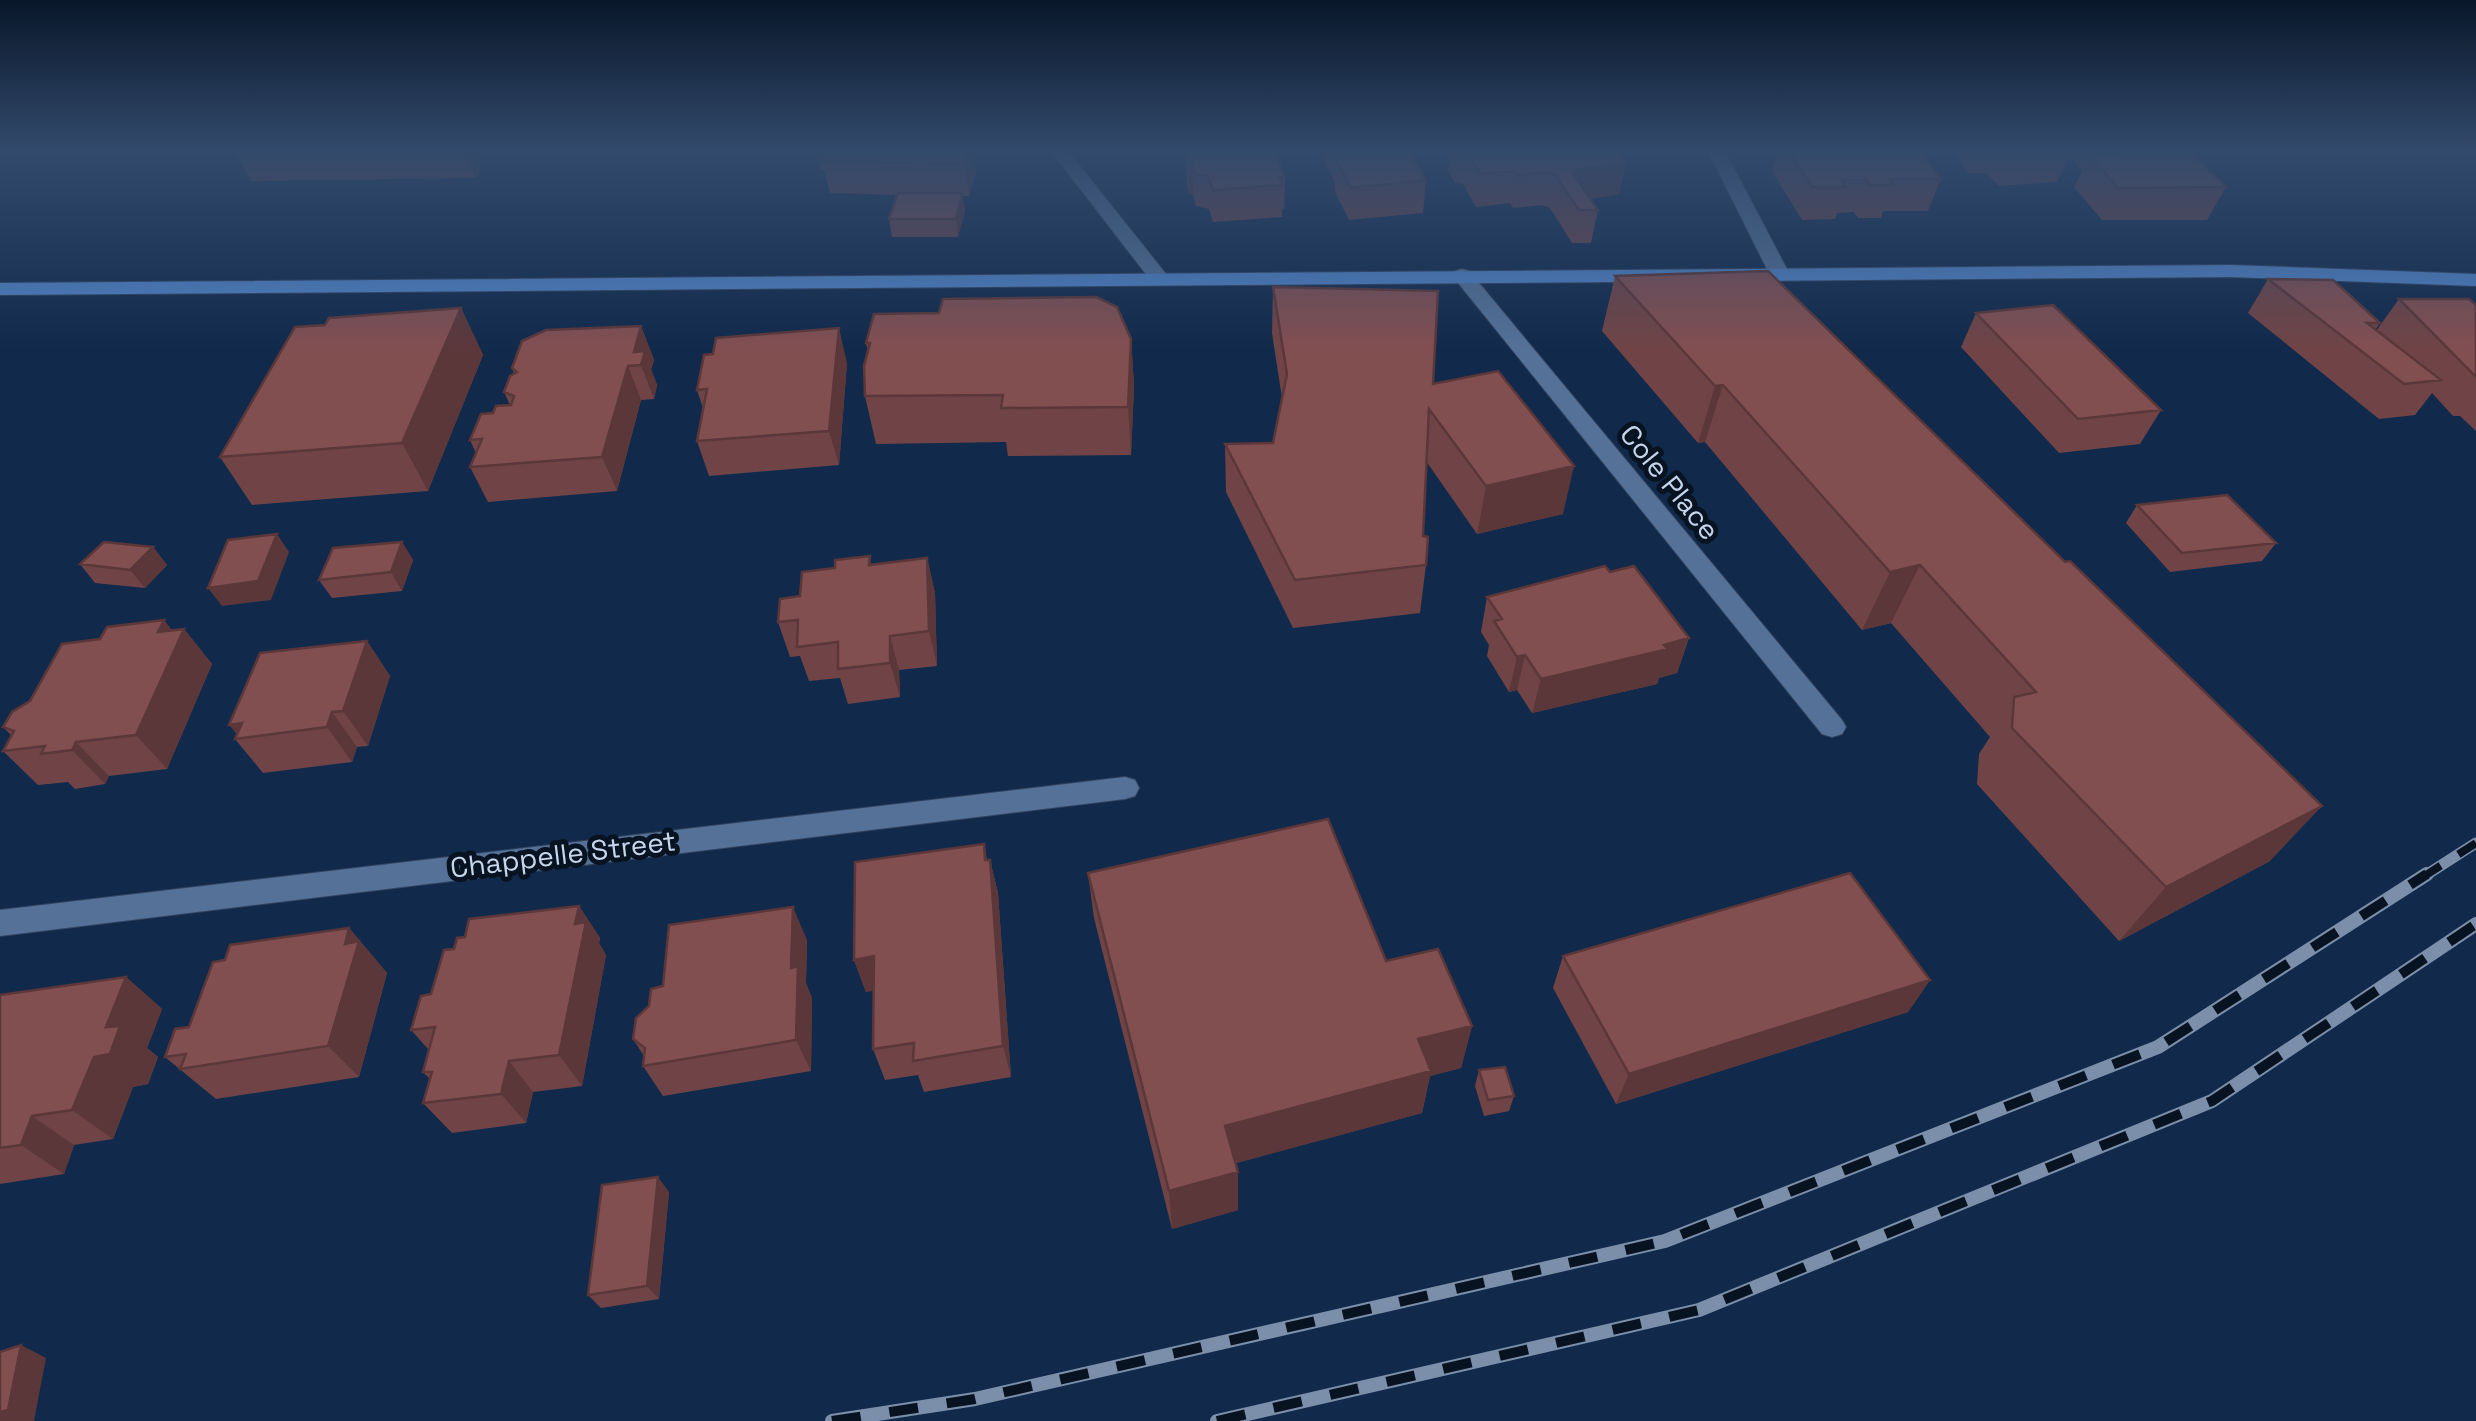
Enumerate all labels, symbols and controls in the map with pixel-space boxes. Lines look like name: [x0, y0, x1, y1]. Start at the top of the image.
street label: Cole Place: [1612, 417, 1728, 547]
street label: Chappelle Street: [448, 822, 678, 886]

